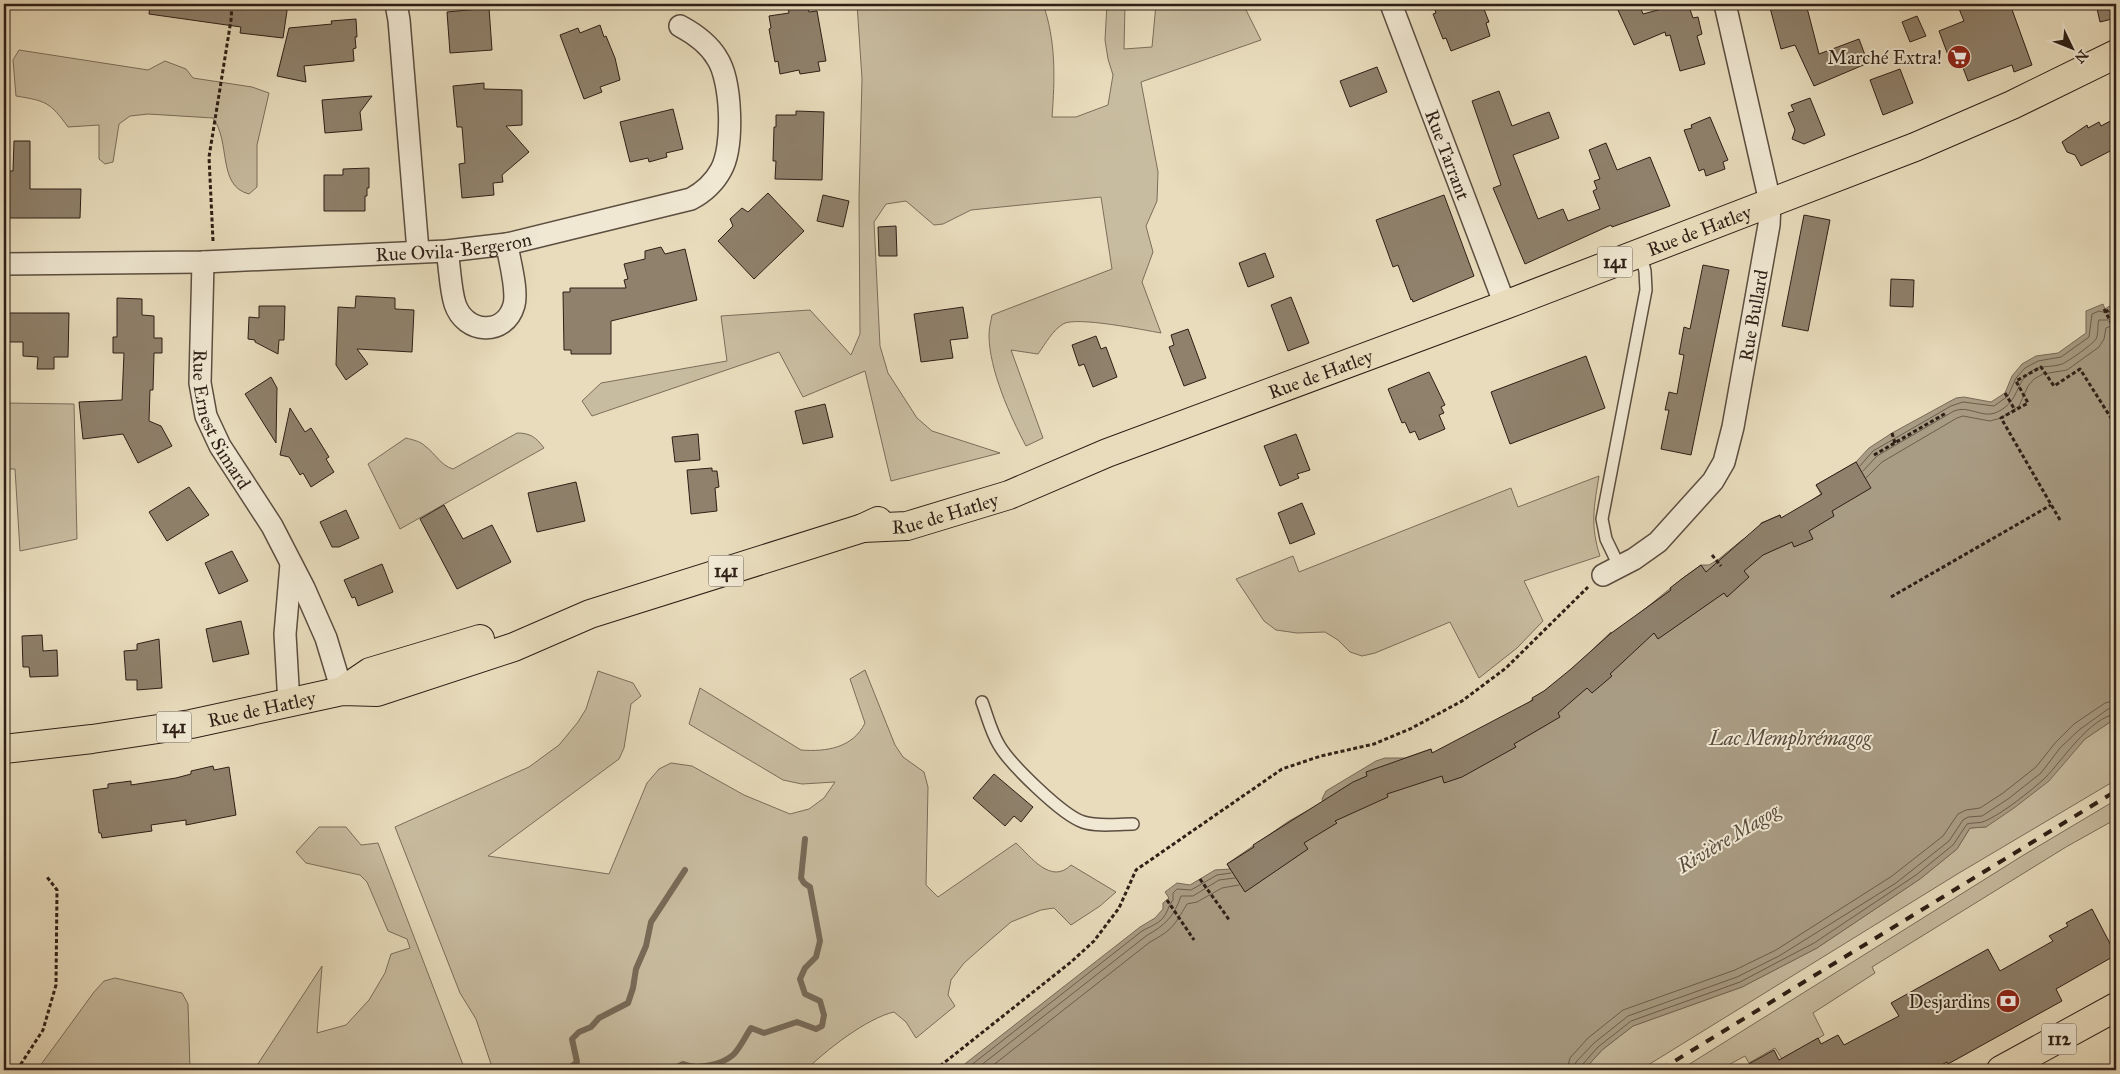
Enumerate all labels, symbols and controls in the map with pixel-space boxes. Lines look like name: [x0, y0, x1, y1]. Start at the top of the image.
north arrow: [2048, 22, 2098, 72]
supermarket icon: Marché Extra!: [1946, 44, 1972, 70]
place label: Marché Extra!: [1828, 46, 1942, 69]
text: N: [2071, 46, 2091, 67]
street label: Rue Tarrant: [1420, 106, 1475, 203]
street label: Rue de Hatley: [1644, 200, 1756, 261]
street label: Rue Ovila-Bergeron: [375, 227, 534, 266]
road number: 141: [1598, 246, 1632, 278]
street label: Rue Bullard: [1734, 267, 1773, 363]
street label: Rue de Hatley: [1265, 344, 1377, 404]
street label: Rue Ernest Simard: [188, 349, 256, 494]
street label: Rue de Hatley: [892, 488, 1002, 539]
road number: 141: [708, 556, 744, 586]
street label: Rue de Hatley: [206, 686, 319, 732]
road number: 141: [156, 712, 192, 742]
water label: Lac Memphrémagog: [1708, 726, 1872, 751]
water label: Rivière Magog: [1672, 797, 1785, 878]
bank icon: Desjardins: [1995, 988, 2021, 1014]
place label: Desjardins: [1908, 990, 1990, 1013]
road number: 112: [2042, 1024, 2076, 1054]

